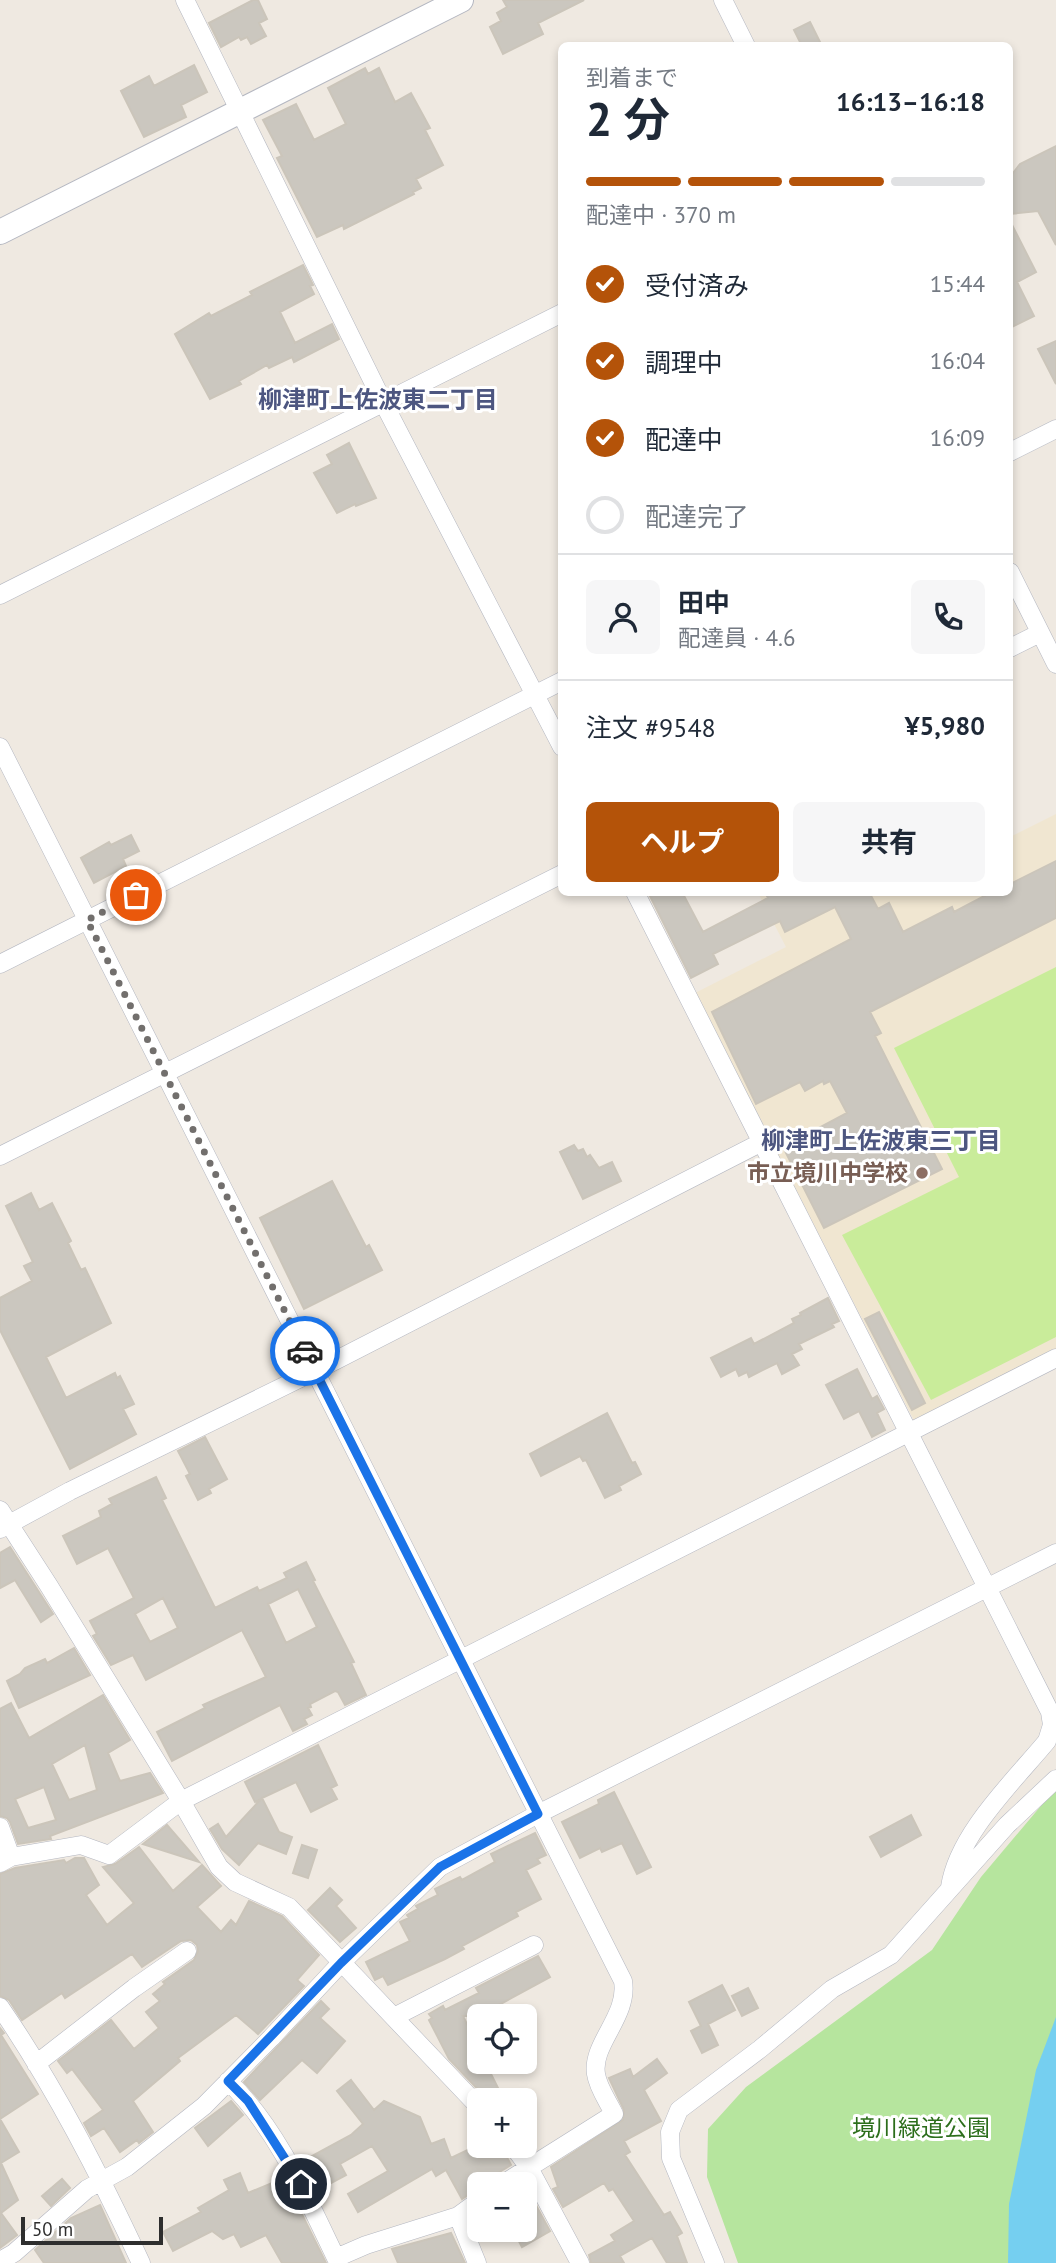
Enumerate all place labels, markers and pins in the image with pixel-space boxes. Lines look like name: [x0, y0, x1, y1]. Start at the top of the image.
pin: [106, 865, 166, 925]
place label: 市立境川中学校: [747, 1158, 908, 1187]
marker: 市立境川中学校: [914, 1165, 930, 1181]
pin: [271, 2154, 331, 2214]

